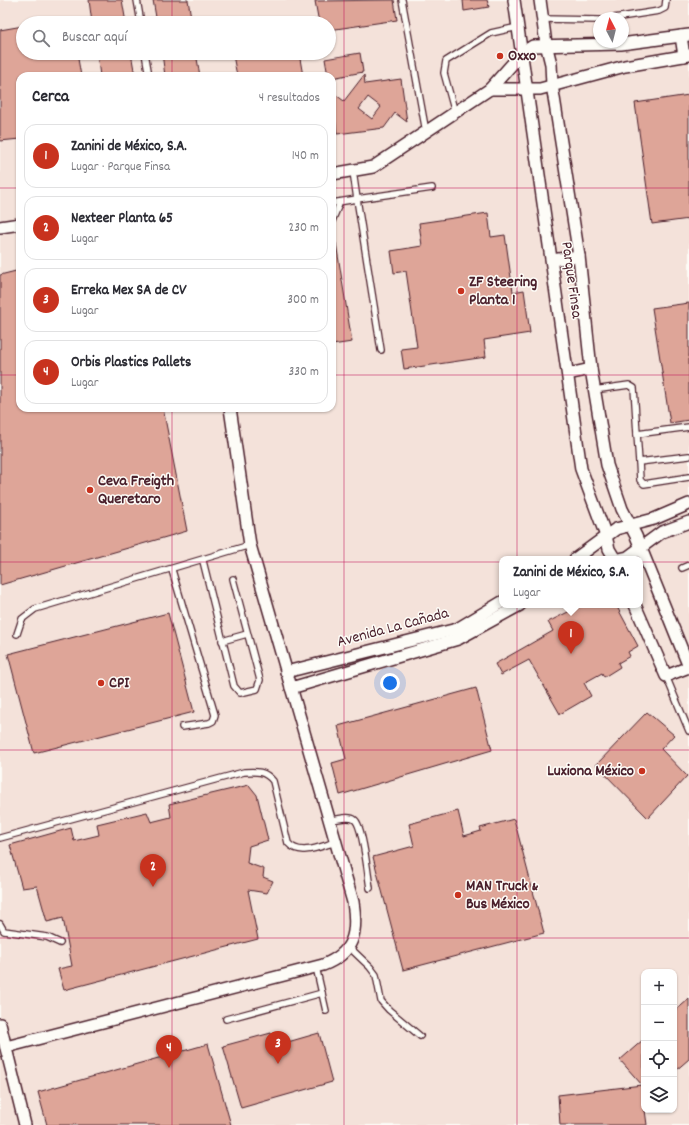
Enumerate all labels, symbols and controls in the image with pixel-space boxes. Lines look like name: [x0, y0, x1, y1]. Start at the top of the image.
north arrow: [593, 12, 629, 48]
search box: [16, 16, 336, 60]
icon: search: [30, 27, 52, 49]
text: Buscar aquí: [62, 27, 127, 49]
place label: Oxxo: [508, 45, 536, 68]
marker: Oxxo: [495, 51, 505, 61]
text: Cerca: [32, 86, 69, 110]
text: 4 resultados: [259, 89, 320, 108]
text: Zanini de México, S.A.: [71, 136, 187, 158]
text: 1: [45, 147, 47, 166]
text: 140 m: [292, 147, 319, 166]
text: Lugar · Parque Finsa: [71, 158, 170, 177]
text: Nexteer Planta 65: [71, 208, 173, 230]
text: 2: [43, 219, 49, 238]
text: 230 m: [289, 219, 319, 238]
text: Lugar: [71, 230, 99, 249]
street label: Parque Finsa: [554, 240, 588, 320]
place label: ZF Steering Planta 1: [469, 271, 537, 312]
text: Erreka Mex SA de CV: [71, 280, 187, 302]
marker: ZF Steering Planta 1: [456, 286, 466, 296]
text: 3: [43, 291, 49, 310]
text: 300 m: [287, 291, 319, 310]
text: Lugar: [71, 302, 99, 321]
text: Orbis Plastics Pallets: [71, 352, 191, 374]
text: 4: [43, 363, 49, 382]
text: 330 m: [288, 363, 319, 382]
text: Lugar: [71, 374, 99, 393]
place label: Ceva Freigth Queretaro: [98, 470, 174, 511]
marker: Ceva Freigth Queretaro: [85, 485, 95, 495]
popup: [499, 556, 643, 608]
text: Zanini de México, S.A.: [513, 562, 629, 584]
text: Lugar: [513, 584, 541, 603]
street label: Avenida La Cañada: [335, 602, 452, 654]
pin: 1: [558, 621, 584, 654]
place label: CPI: [109, 672, 130, 695]
your location: [380, 673, 400, 693]
marker: CPI: [96, 678, 106, 688]
place label: Luxiona México: [547, 760, 634, 783]
marker: Luxiona México: [637, 766, 647, 776]
pin: 2: [140, 854, 166, 887]
place label: MAN Truck & Bus México: [466, 875, 539, 916]
marker: MAN Truck & Bus México: [453, 890, 463, 900]
map controls: [641, 969, 677, 1113]
button: +: [641, 969, 677, 1005]
button: −: [641, 1005, 677, 1041]
pin: 3: [265, 1031, 291, 1064]
pin: 4: [156, 1035, 182, 1068]
button: locate: [641, 1041, 677, 1077]
button: layers: [641, 1077, 677, 1113]

